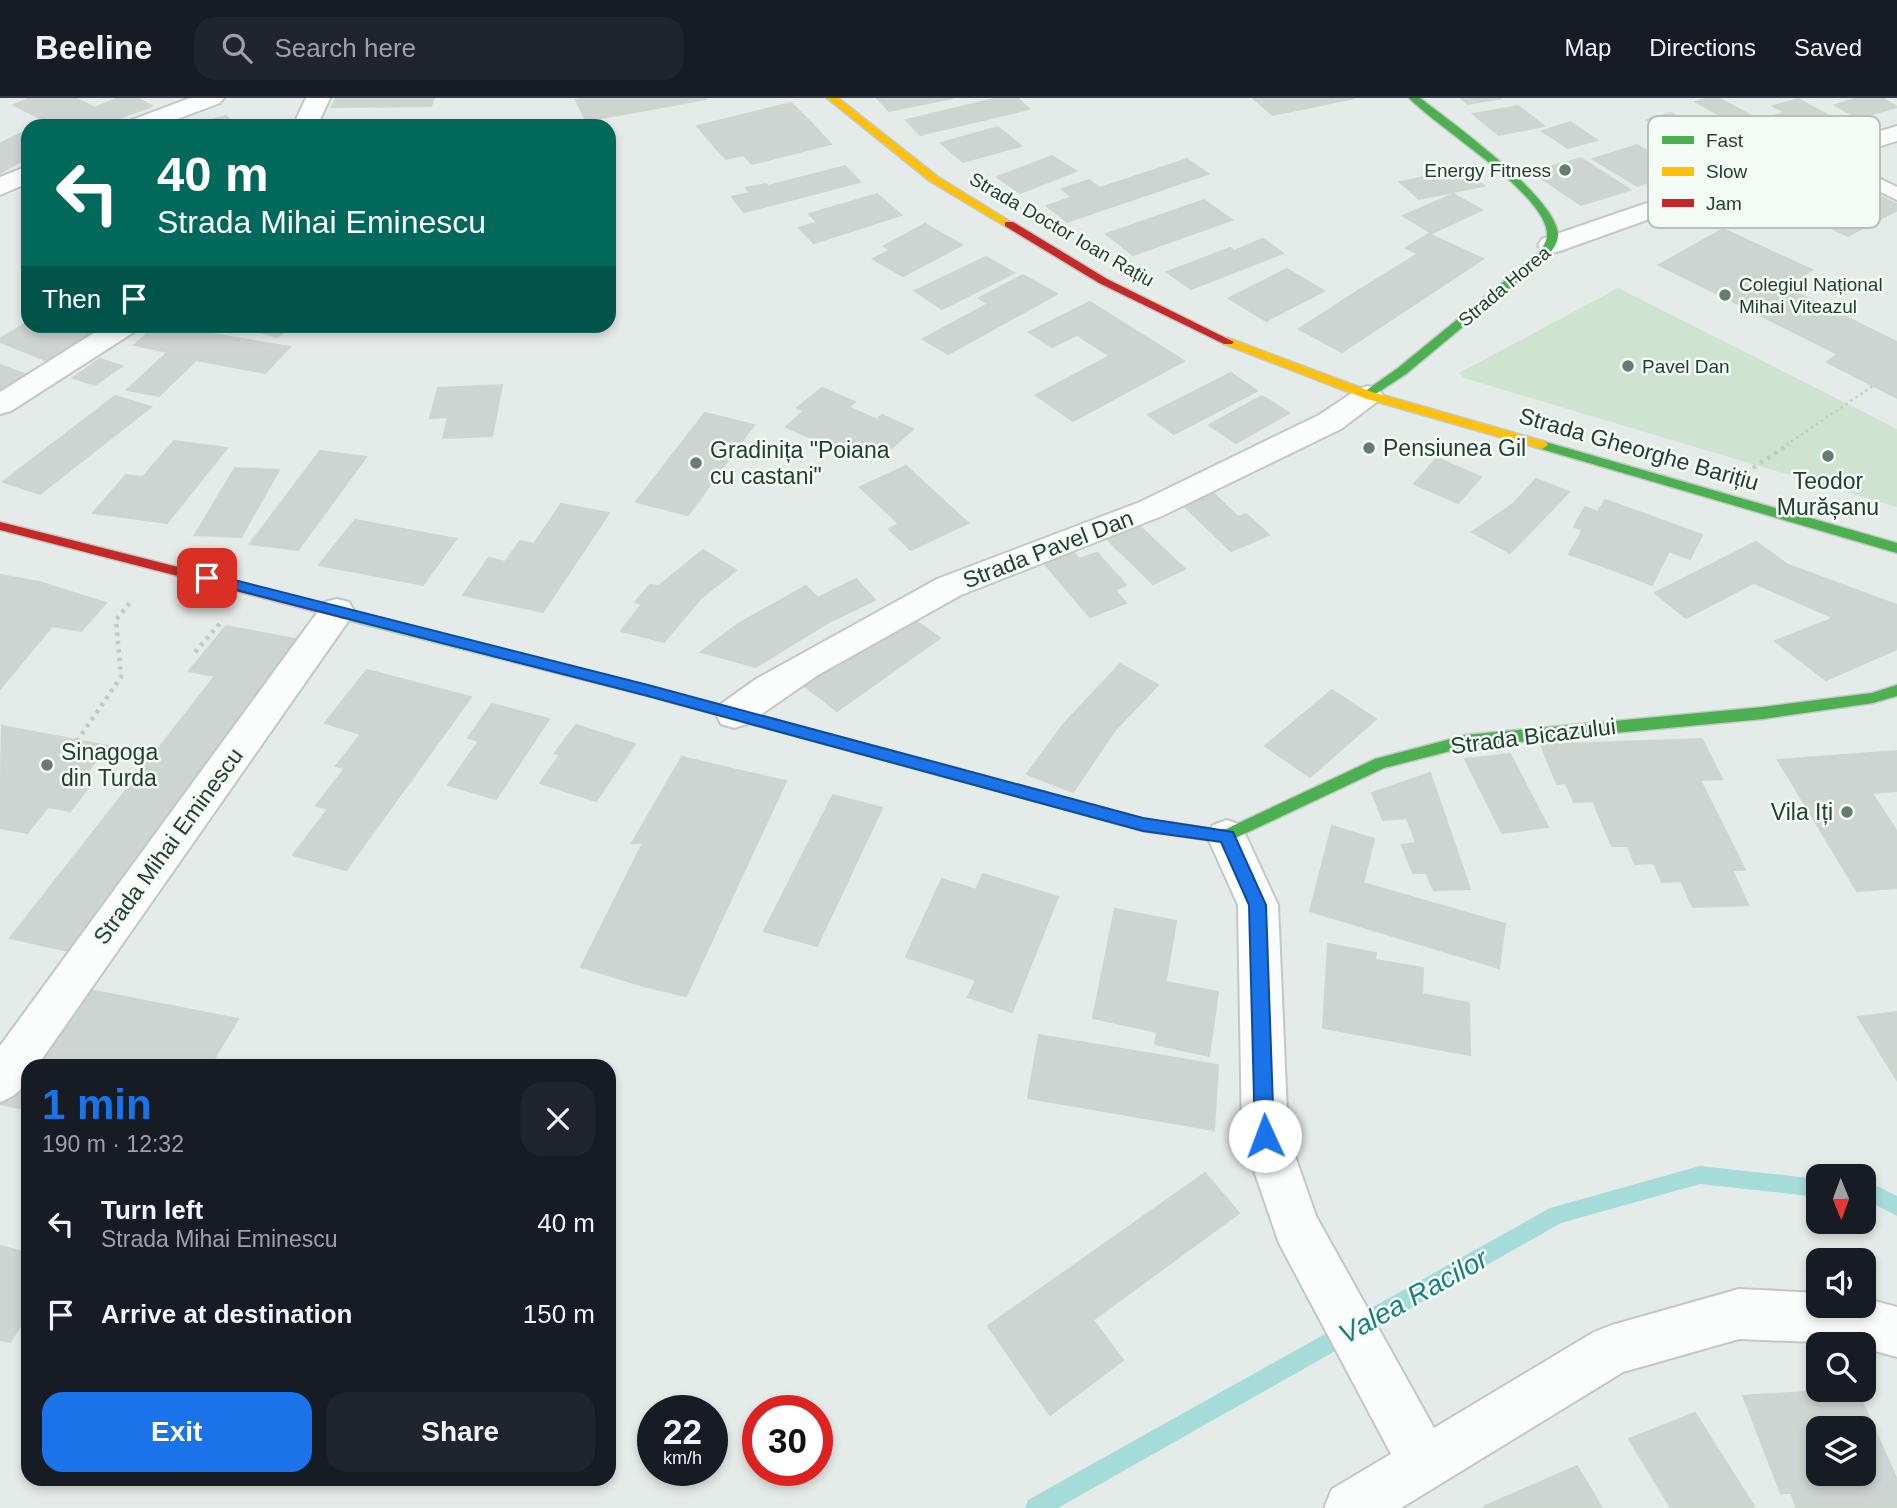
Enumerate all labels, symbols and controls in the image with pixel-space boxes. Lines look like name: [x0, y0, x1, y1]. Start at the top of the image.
search box: [194, 17, 684, 80]
text: Beeline: [35, 29, 152, 66]
icon: search: [218, 29, 256, 67]
text: Search here: [274, 33, 416, 63]
text: Map: [1565, 34, 1611, 61]
text: Directions: [1649, 34, 1756, 61]
text: Saved: [1794, 34, 1862, 61]
legend: [1648, 116, 1880, 228]
text: Fast: [1706, 130, 1744, 151]
icon: left: [42, 147, 133, 238]
text: 40 m: [157, 147, 269, 201]
place label: Energy Fitness: [1424, 160, 1551, 181]
text: Slow: [1706, 161, 1747, 182]
marker: Energy Fitness: [1557, 162, 1573, 178]
street label: Strada Doctor Ioan Rațiu: [966, 168, 1158, 291]
text: Jam: [1706, 193, 1742, 214]
text: Strada Mihai Eminescu: [157, 204, 486, 240]
street label: Strada Horea: [1454, 242, 1555, 331]
place label: Colegiul Național Mihai Viteazul: [1739, 274, 1883, 317]
icon: arrive: [115, 280, 153, 318]
text: Then: [42, 284, 101, 314]
marker: Colegiul Național Mihai Viteazul: [1717, 287, 1733, 303]
place label: Pavel Dan: [1642, 356, 1730, 377]
marker: Pavel Dan: [1620, 358, 1636, 374]
street label: Strada Gheorghe Barițiu: [1516, 402, 1762, 496]
place label: Pensiunea Gil: [1383, 435, 1526, 461]
place label: Gradinița "Poiana cu castani": [710, 437, 890, 489]
marker: Pensiunea Gil: [1361, 440, 1377, 456]
marker: Teodor Murășanu: [1820, 448, 1836, 464]
marker: Gradinița "Poiana cu castani": [688, 455, 704, 471]
place label: Teodor Murășanu: [1777, 468, 1879, 520]
street label: Strada Pavel Dan: [959, 505, 1137, 593]
pin: [177, 548, 237, 608]
icon: arrive: [188, 559, 226, 597]
street label: Strada Bicazului: [1449, 713, 1617, 759]
place label: Sinagoga din Turda: [61, 739, 158, 791]
street label: Strada Mihai Eminescu: [88, 743, 248, 949]
marker: Sinagoga din Turda: [39, 757, 55, 773]
place label: Vila Iți: [1771, 799, 1833, 825]
marker: Vila Iți: [1839, 804, 1855, 820]
text: 1 min: [42, 1081, 152, 1128]
button: close: [521, 1082, 595, 1156]
position arrow: [1228, 1099, 1302, 1173]
text: 190 m · 12:32: [42, 1131, 184, 1157]
north arrow: [1806, 1164, 1876, 1234]
map controls: [1806, 1164, 1876, 1486]
text: Turn left: [101, 1195, 203, 1225]
icon: left: [42, 1205, 80, 1243]
text: 40 m: [537, 1208, 595, 1238]
text: Strada Mihai Eminescu: [101, 1226, 338, 1252]
water label: Valea Racilor: [1333, 1242, 1495, 1350]
button: sound: [1806, 1248, 1876, 1318]
icon: arrive: [42, 1296, 80, 1334]
text: Arrive at destination: [101, 1299, 352, 1329]
text: 150 m: [523, 1299, 595, 1329]
button: search: [1806, 1332, 1876, 1402]
button: Exit: [42, 1392, 312, 1472]
button: Share: [326, 1392, 595, 1472]
speed limit sign: 30: [742, 1395, 833, 1486]
text: 22: [663, 1412, 702, 1451]
button: layers: [1806, 1416, 1876, 1486]
text: km/h: [663, 1448, 702, 1468]

